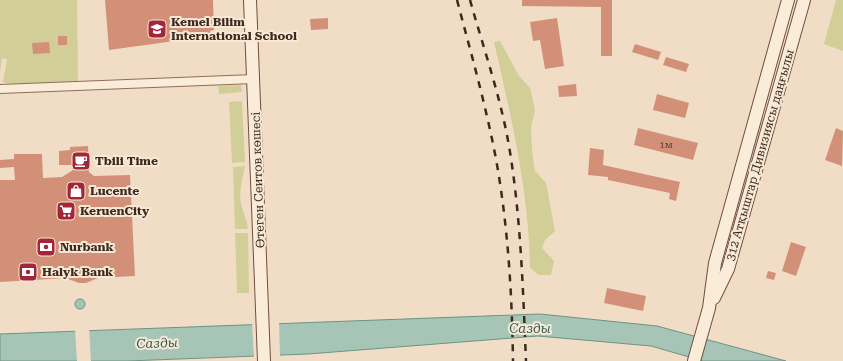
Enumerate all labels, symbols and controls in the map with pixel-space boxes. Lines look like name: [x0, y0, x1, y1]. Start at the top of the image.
place label: Kemel Bilim International School: [171, 15, 297, 43]
school or university icon: Kemel Bilim International School: [146, 18, 168, 40]
street label: 312 Атқыштар Дивизиясы даңғылы: [723, 48, 797, 262]
street label: Өтеген Сеитов көшесі: [249, 112, 267, 248]
house number: 1м: [659, 139, 673, 150]
cafe icon: Tbili Time: [70, 150, 92, 172]
place label: Tbili Time: [95, 154, 158, 168]
shop icon: Lucente: [65, 180, 87, 202]
place label: Lucente: [90, 184, 139, 198]
supermarket icon: KeruenCity: [55, 200, 77, 222]
place label: KeruenCity: [80, 204, 150, 218]
bank icon: Nurbank: [35, 236, 57, 258]
place label: Nurbank: [60, 240, 114, 254]
bank icon: Halyk Bank: [17, 261, 39, 283]
place label: Halyk Bank: [42, 265, 114, 279]
water label: Сазды: [509, 321, 551, 336]
water label: Сазды: [136, 335, 178, 351]

